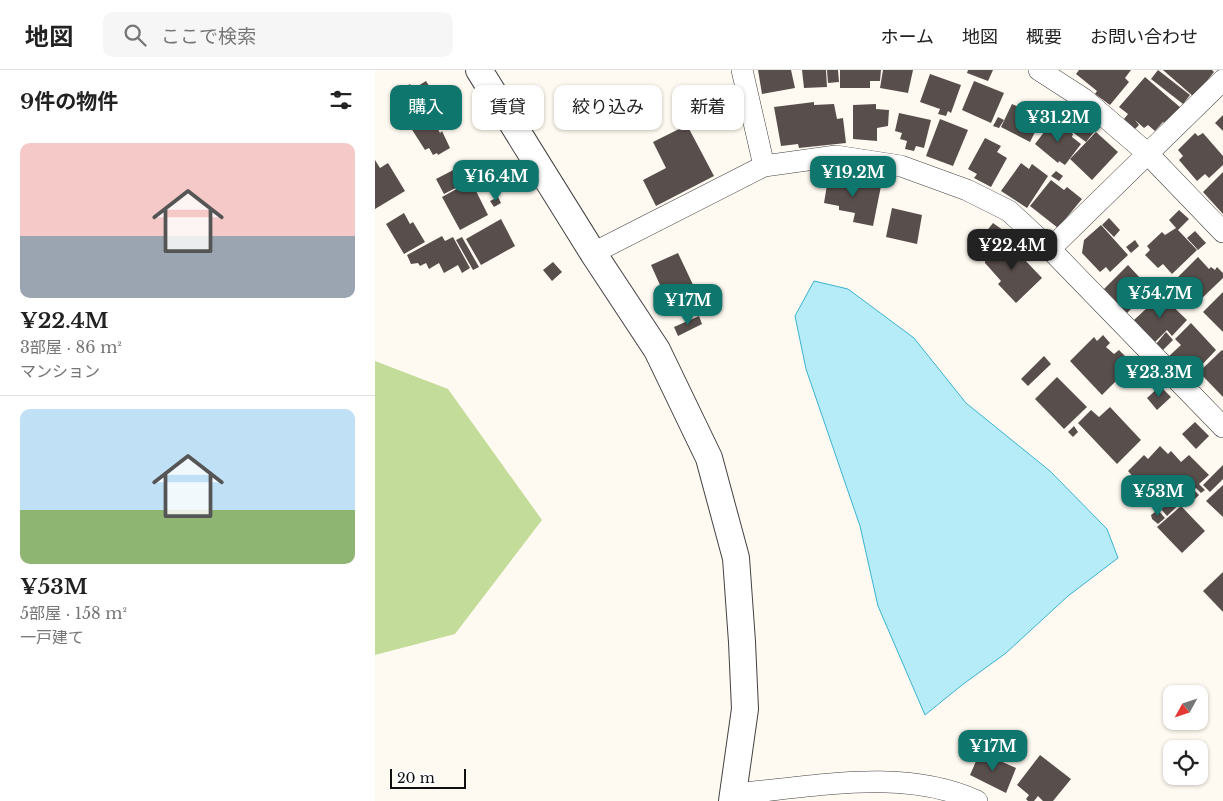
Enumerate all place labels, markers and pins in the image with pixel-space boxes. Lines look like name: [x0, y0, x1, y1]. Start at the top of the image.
pin: ¥31.2M: [1017, 100, 1099, 143]
pin: ¥19.2M: [812, 156, 894, 198]
pin: ¥16.4M: [455, 160, 537, 202]
pin: ¥22.4M: [971, 228, 1053, 271]
pin: ¥54.7M: [1119, 276, 1201, 319]
pin: ¥17M: [658, 284, 718, 326]
pin: ¥23.3M: [1118, 356, 1200, 398]
pin: ¥53M: [1128, 474, 1188, 517]
pin: ¥17M: [963, 730, 1023, 772]

